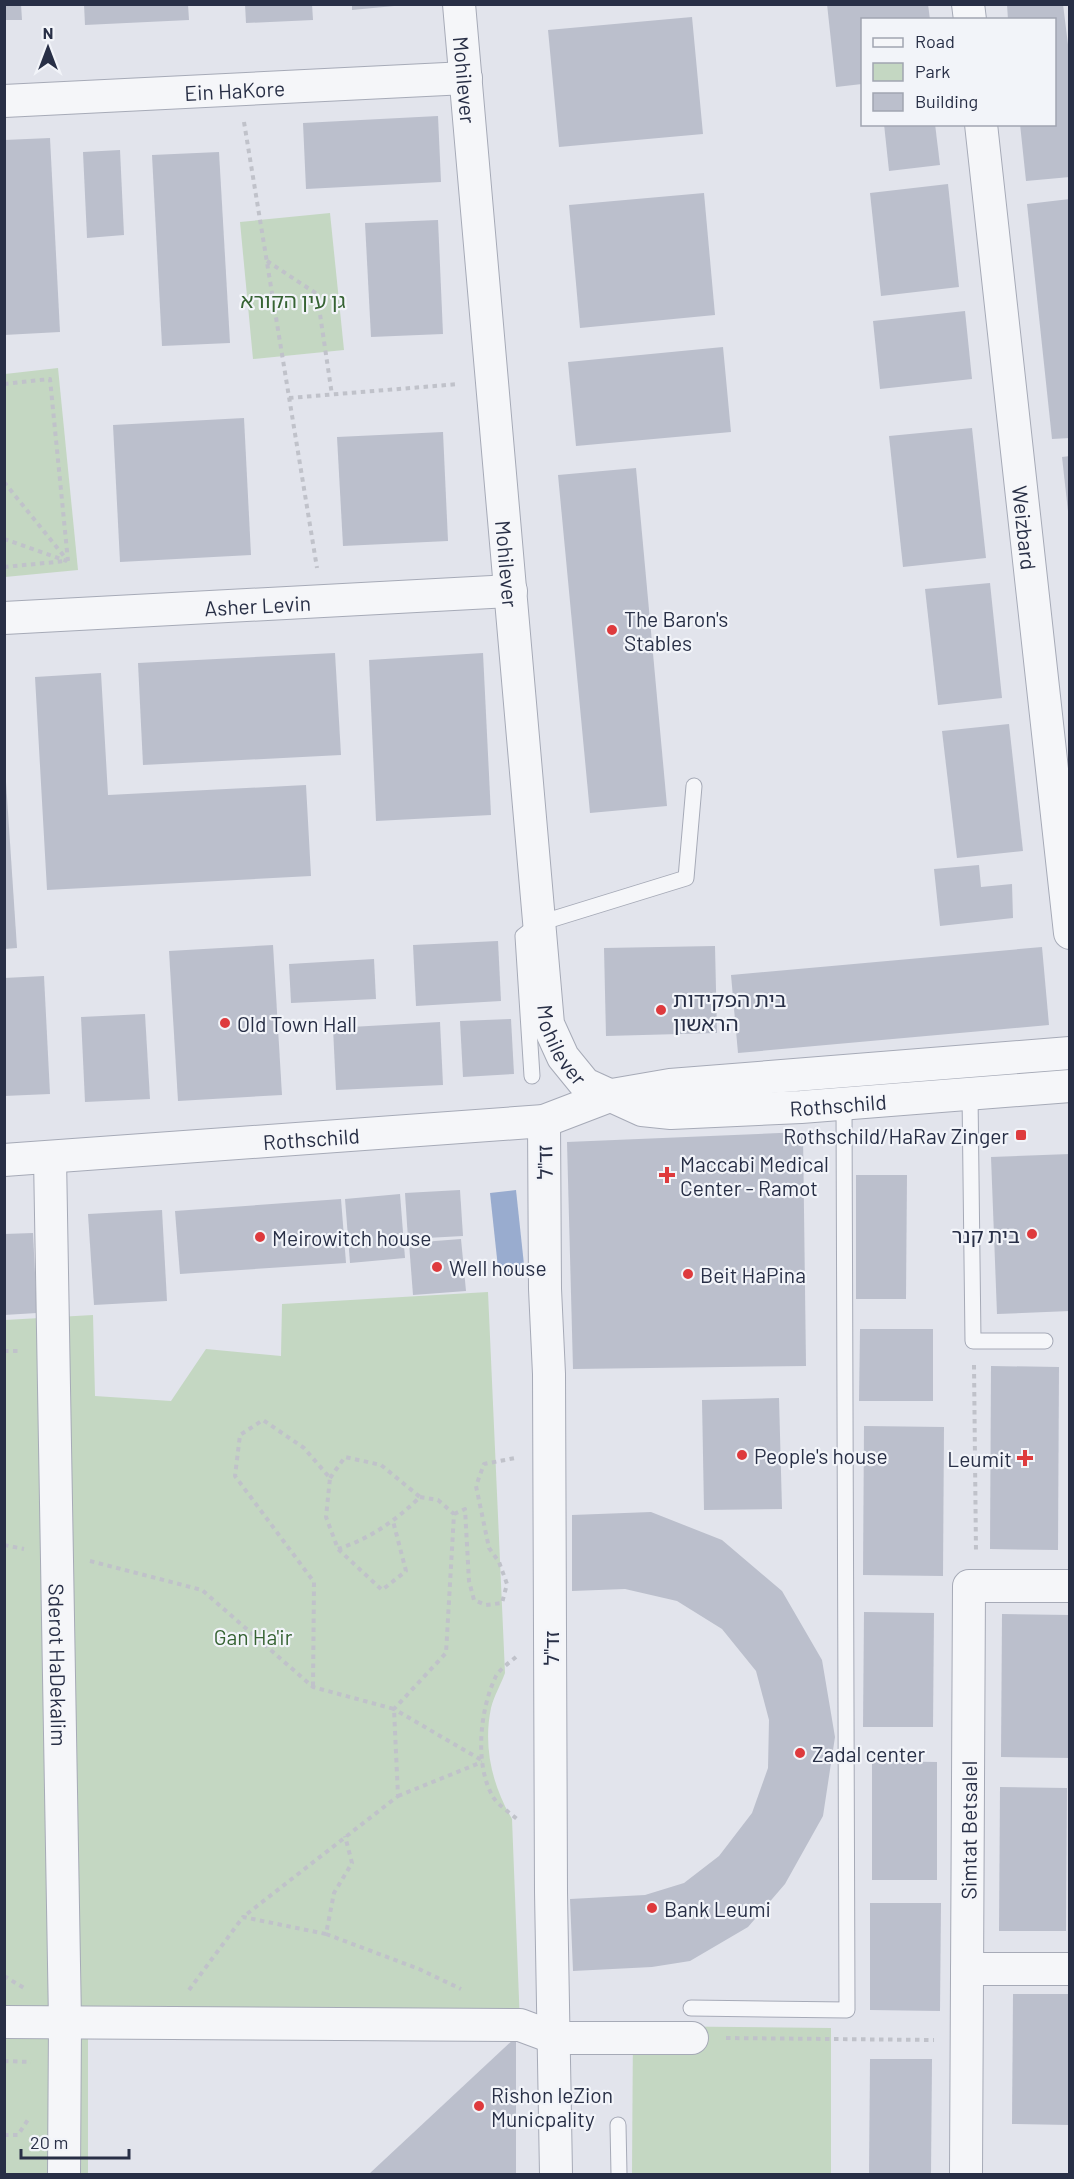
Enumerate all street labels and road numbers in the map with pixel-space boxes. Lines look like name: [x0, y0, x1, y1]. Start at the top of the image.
street label: Mohilever: [449, 35, 482, 125]
street label: Ein HaKore: [184, 75, 286, 105]
street label: Weizbard: [1008, 484, 1042, 571]
street label: Mohilever: [492, 519, 524, 609]
street label: Asher Levin: [204, 589, 312, 620]
street label: Mohilever: [534, 1003, 593, 1090]
street label: Rothschild: [789, 1088, 887, 1120]
street label: Rothschild: [262, 1122, 361, 1154]
street label: זד"ל: [531, 1144, 557, 1180]
street label: Sderot HaDekalim: [45, 1583, 73, 1747]
street label: זד"ל: [538, 1631, 563, 1665]
street label: Simtat Betsalel: [955, 1761, 981, 1899]

